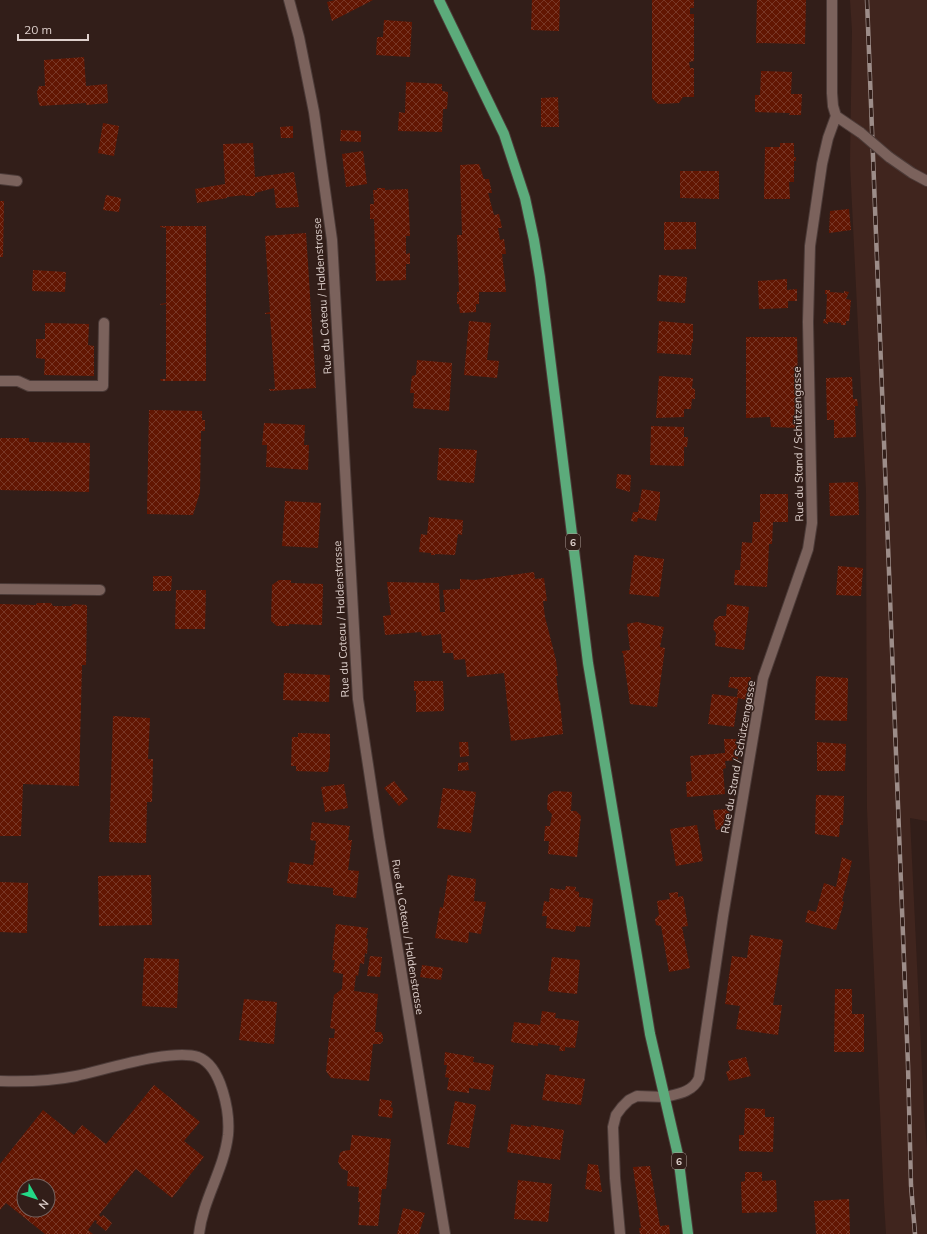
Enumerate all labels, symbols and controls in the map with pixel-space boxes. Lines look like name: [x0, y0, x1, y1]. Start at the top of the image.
scale bar: [18, 16, 88, 42]
text: 20 m: [24, 22, 52, 37]
street label: Rue du Coteau / Haldenstrasse: [310, 217, 334, 375]
street label: Rue du Stand / Schützengasse: [790, 366, 806, 522]
road number: 6: [566, 534, 580, 550]
street label: Rue du Coteau / Haldenstrasse: [330, 540, 352, 698]
street label: Rue du Stand / Schützengasse: [718, 679, 758, 835]
street label: Rue du Coteau / Haldenstrasse: [389, 858, 427, 1016]
road number: 6: [672, 1153, 686, 1169]
north arrow: [16, 1178, 56, 1218]
text: N: [36, 1197, 52, 1212]

